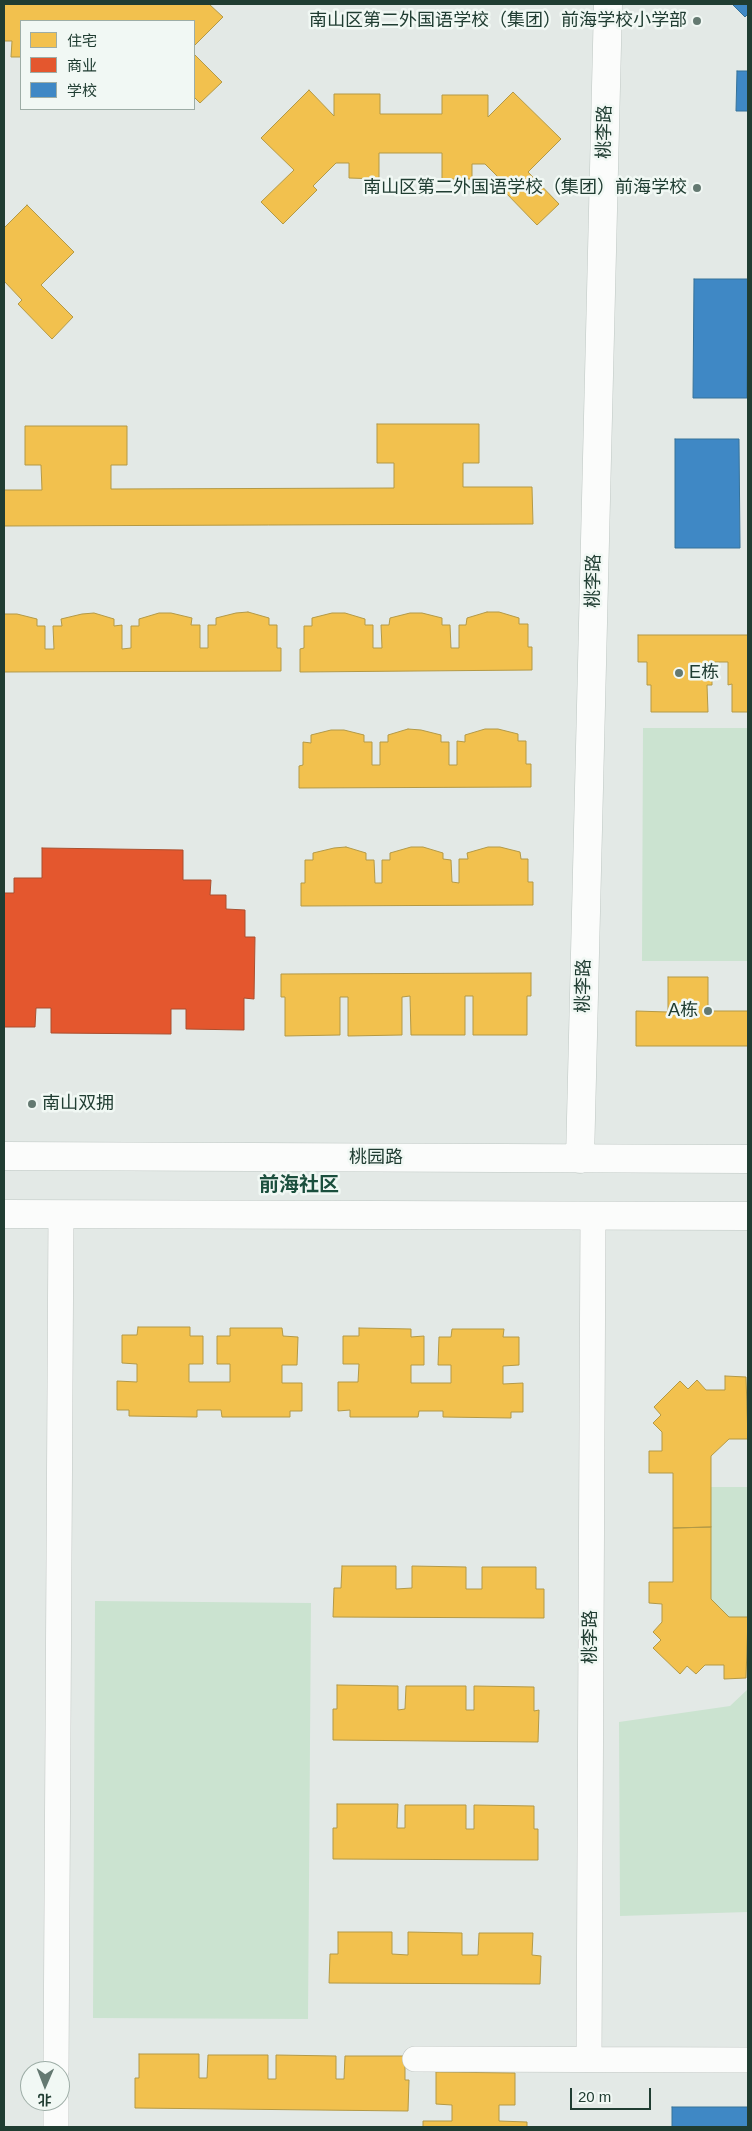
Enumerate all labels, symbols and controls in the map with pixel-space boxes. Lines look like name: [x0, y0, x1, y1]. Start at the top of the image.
place label: 南山区第二外国语学校（集团）前海学校小学部: [309, 10, 687, 32]
marker: 南山区第二外国语学校（集团）前海学校小学部: [691, 15, 703, 27]
legend: [20, 20, 195, 110]
text: 住宅: [67, 32, 97, 49]
text: 商业: [67, 57, 97, 74]
text: 学校: [67, 82, 97, 99]
street label: 桃李路: [594, 105, 616, 159]
place label: 南山区第二外国语学校（集团）前海学校: [363, 177, 687, 199]
marker: 南山区第二外国语学校（集团）前海学校: [691, 182, 703, 194]
street label: 桃李路: [583, 554, 605, 608]
place label: E栋: [689, 662, 719, 684]
marker: E栋: [673, 667, 685, 679]
street label: 桃李路: [573, 959, 595, 1013]
place label: A栋: [668, 1000, 698, 1022]
marker: A栋: [702, 1005, 714, 1017]
place label: 南山双拥: [42, 1093, 114, 1115]
marker: 南山双拥: [26, 1098, 38, 1110]
street label: 桃园路: [349, 1147, 403, 1169]
district label: 前海社区: [259, 1173, 339, 1197]
street label: 桃李路: [580, 1610, 602, 1664]
north arrow: [20, 2061, 70, 2111]
scale bar: [572, 2078, 653, 2110]
text: 20 m: [578, 2088, 611, 2105]
text: 北: [38, 2092, 52, 2108]

